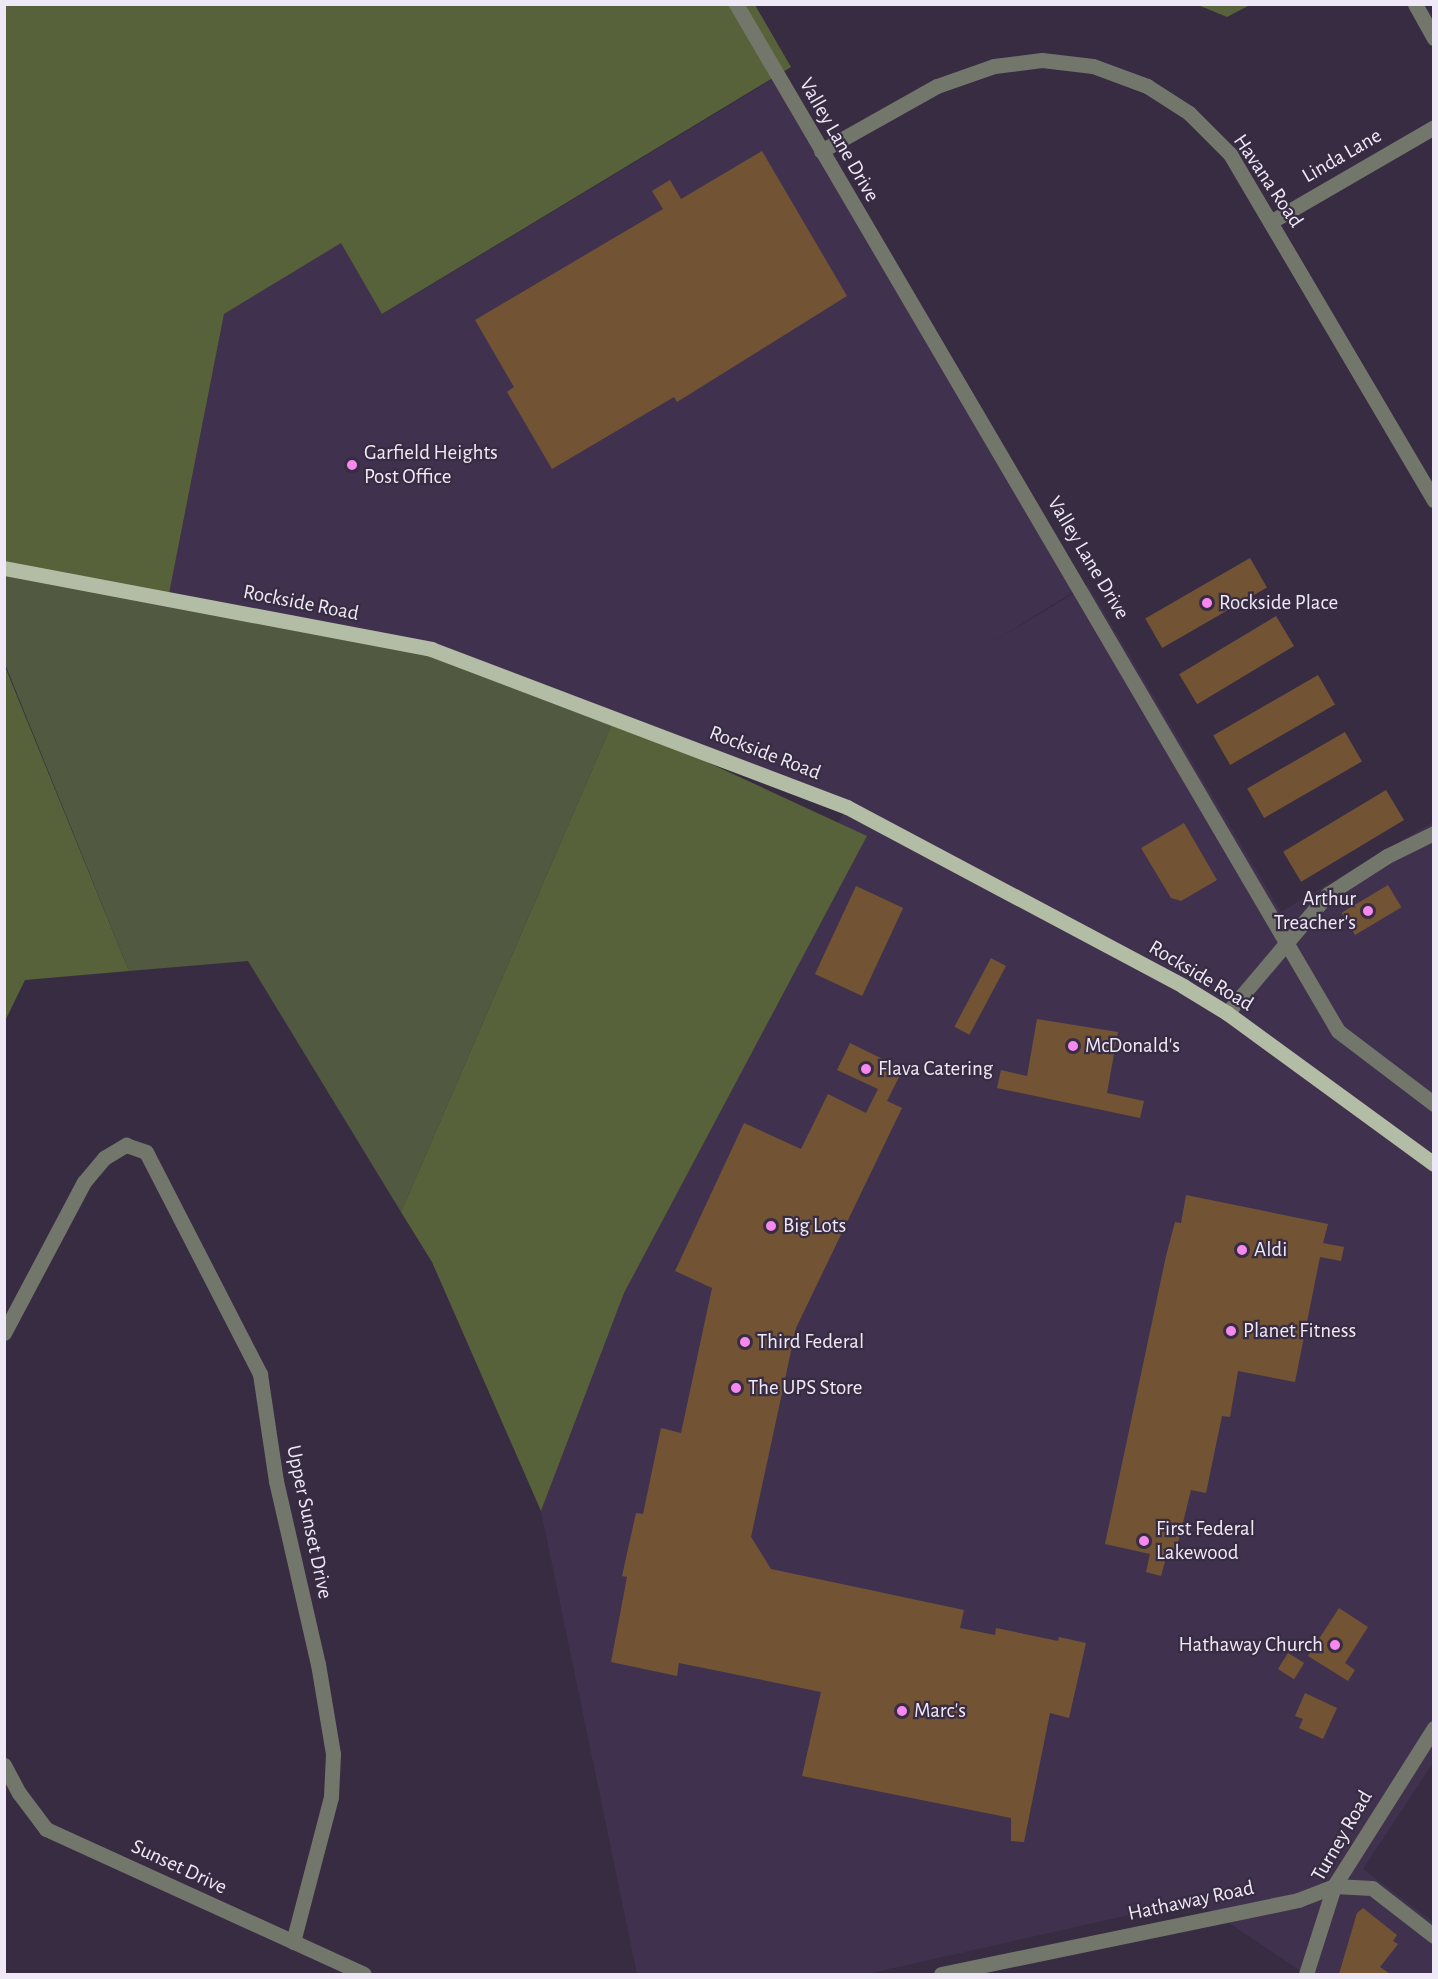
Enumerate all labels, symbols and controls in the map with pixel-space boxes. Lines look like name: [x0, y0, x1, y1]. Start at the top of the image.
street label: Valley Lane Drive: [793, 74, 885, 206]
street label: Linda Lane: [1298, 123, 1386, 189]
street label: Havana Road: [1228, 130, 1308, 232]
place label: Garfield Heights Post Office: [364, 440, 498, 490]
marker: Garfield Heights Post Office: [345, 458, 359, 472]
street label: Valley Lane Drive: [1041, 492, 1135, 624]
street label: Rockside Road: [241, 579, 361, 627]
place label: Rockside Place: [1219, 590, 1338, 616]
marker: Rockside Place: [1200, 596, 1214, 610]
street label: Rockside Road: [706, 720, 824, 786]
place label: Arthur Treacher's: [1274, 886, 1356, 936]
marker: Arthur Treacher's: [1361, 904, 1375, 918]
street label: Rockside Road: [1144, 935, 1258, 1017]
place label: McDonald's: [1085, 1033, 1180, 1059]
marker: McDonald's: [1066, 1039, 1080, 1053]
place label: Flava Catering: [878, 1056, 993, 1082]
marker: Flava Catering: [859, 1062, 873, 1076]
place label: Big Lots: [783, 1213, 846, 1239]
marker: Big Lots: [764, 1219, 778, 1233]
place label: Aldi: [1254, 1237, 1287, 1263]
marker: Aldi: [1235, 1243, 1249, 1257]
place label: Planet Fitness: [1243, 1318, 1356, 1344]
marker: Planet Fitness: [1224, 1324, 1238, 1338]
place label: Third Federal: [757, 1329, 864, 1355]
marker: Third Federal: [738, 1335, 752, 1349]
place label: The UPS Store: [748, 1375, 862, 1401]
marker: The UPS Store: [729, 1381, 743, 1395]
street label: Upper Sunset Drive: [280, 1443, 338, 1601]
place label: First Federal Lakewood: [1156, 1516, 1255, 1566]
marker: First Federal Lakewood: [1137, 1534, 1151, 1548]
place label: Hathaway Church: [1179, 1632, 1323, 1658]
marker: Hathaway Church: [1328, 1638, 1342, 1652]
place label: Marc's: [914, 1698, 966, 1724]
marker: Marc's: [895, 1704, 909, 1718]
street label: Turney Road: [1306, 1786, 1378, 1886]
street label: Sunset Drive: [127, 1834, 231, 1900]
street label: Hathaway Road: [1126, 1875, 1256, 1927]

